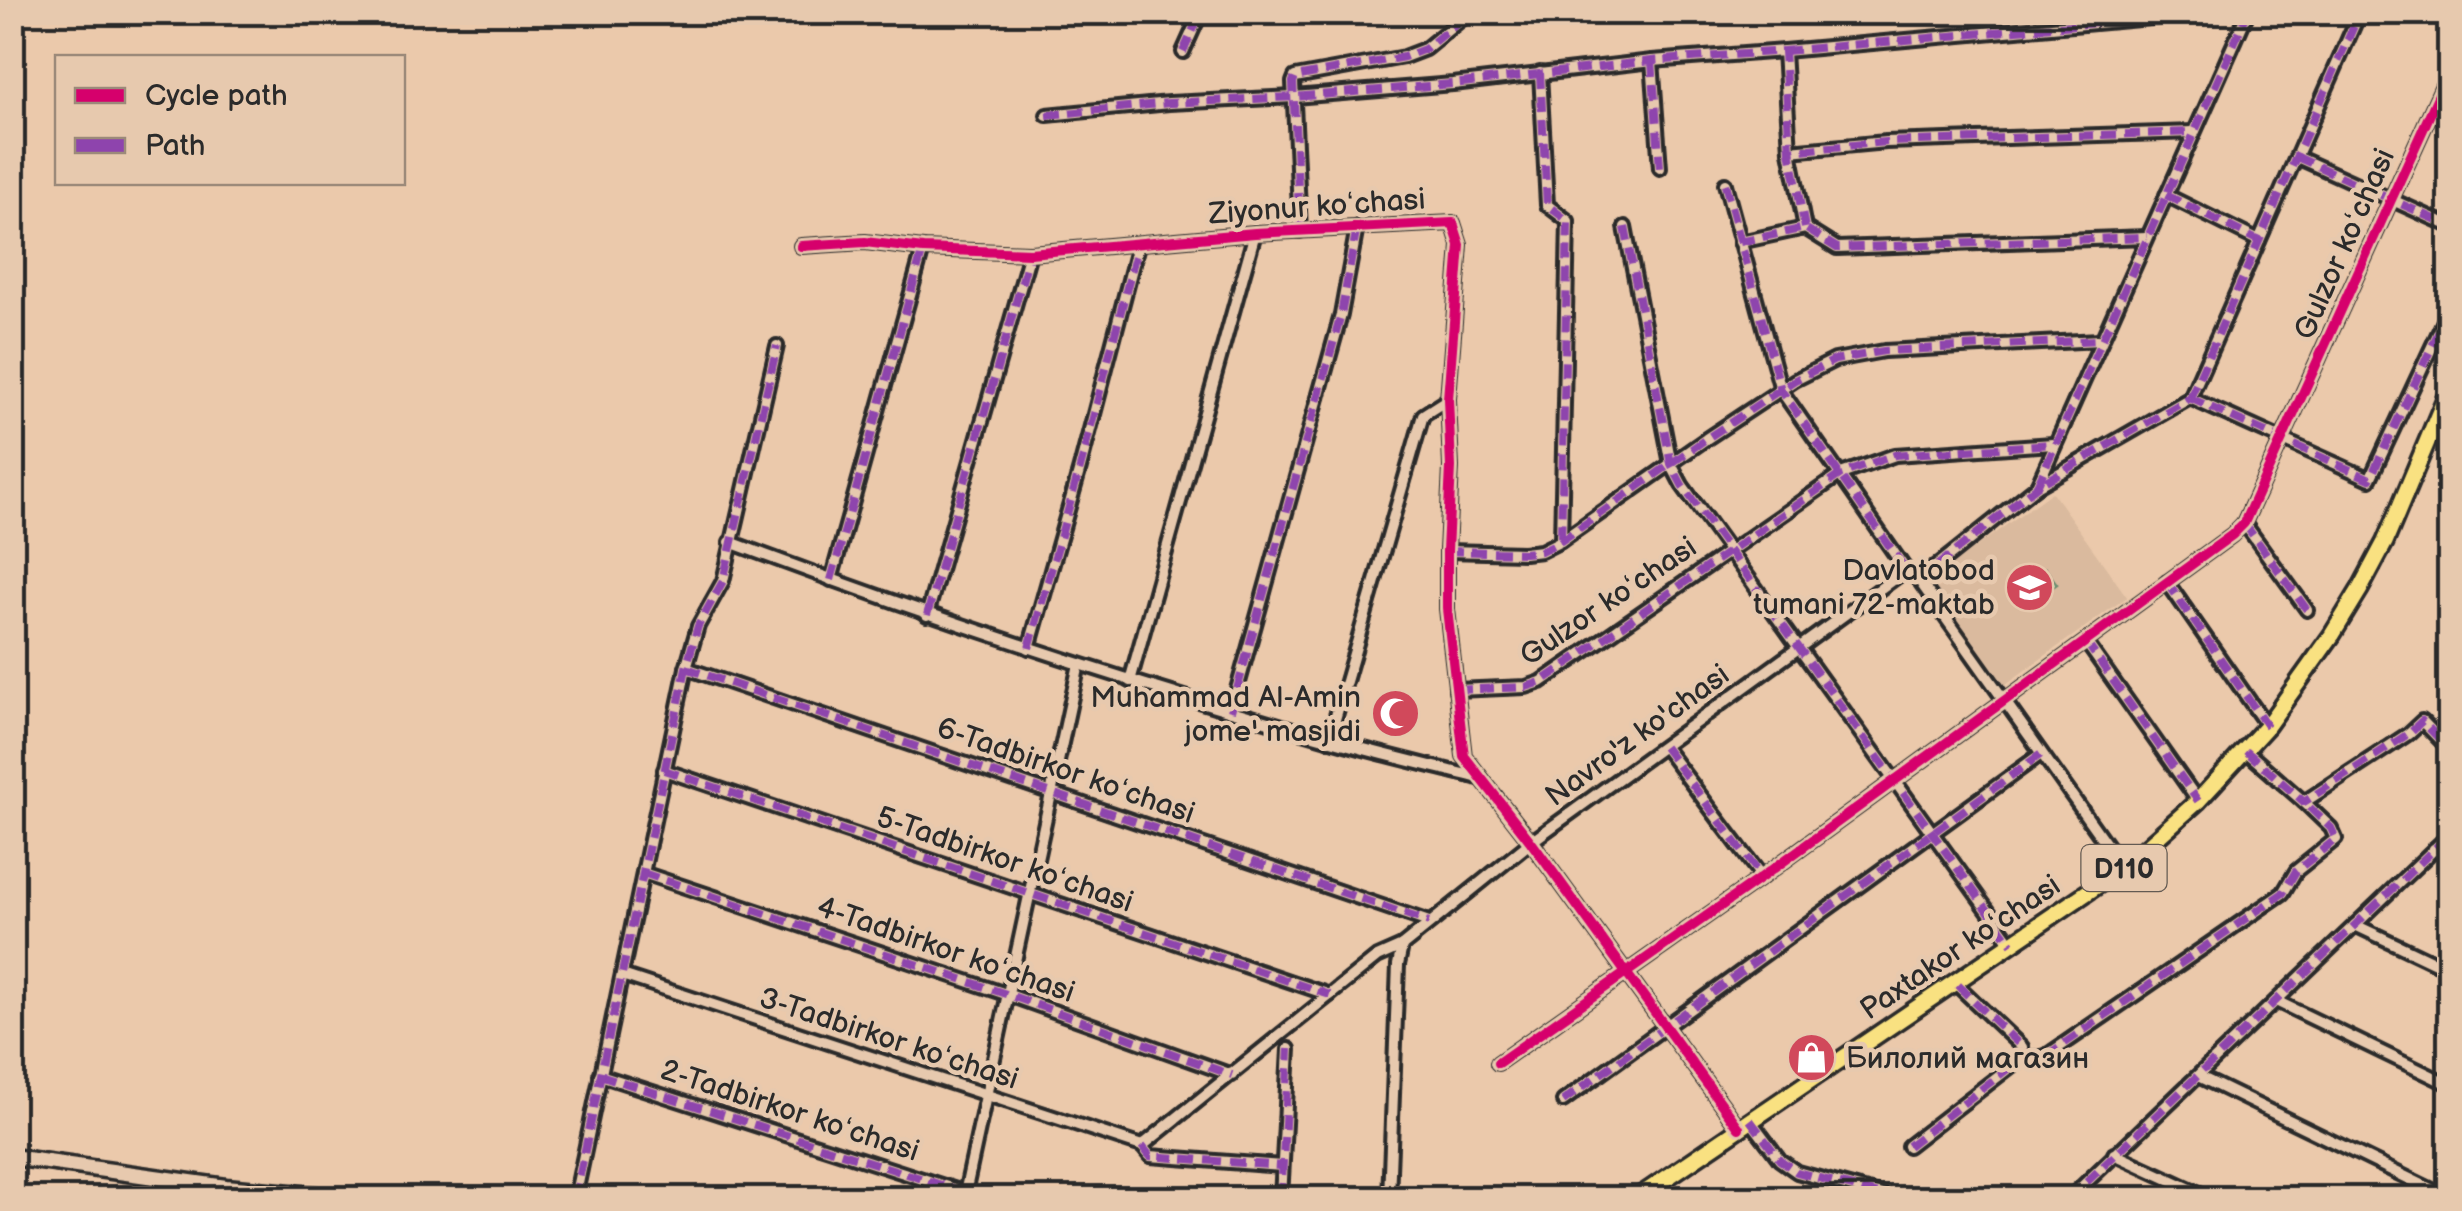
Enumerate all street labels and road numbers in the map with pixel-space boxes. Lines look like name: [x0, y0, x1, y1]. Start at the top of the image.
street label: Gulzor koʻchasi: [2287, 143, 2403, 345]
street label: Ziyonur koʻchasi: [1207, 181, 1427, 233]
street label: Gulzor koʻchasi: [1513, 530, 1704, 674]
street label: Navro'z ko'chasi: [1539, 657, 1737, 815]
street label: 6-Tadbirkor koʻchasi: [932, 710, 1199, 832]
street label: 5-Tadbirkor koʻchasi: [872, 799, 1138, 921]
road number: D110: [2082, 845, 2166, 891]
street label: Paxtakor koʻchasi: [1854, 868, 2067, 1028]
street label: 4-Tadbirkor koʻchasi: [812, 889, 1079, 1011]
street label: 3-Tadbirkor koʻchasi: [755, 980, 1023, 1098]
street label: 2-Tadbirkor koʻchasi: [656, 1052, 923, 1170]

